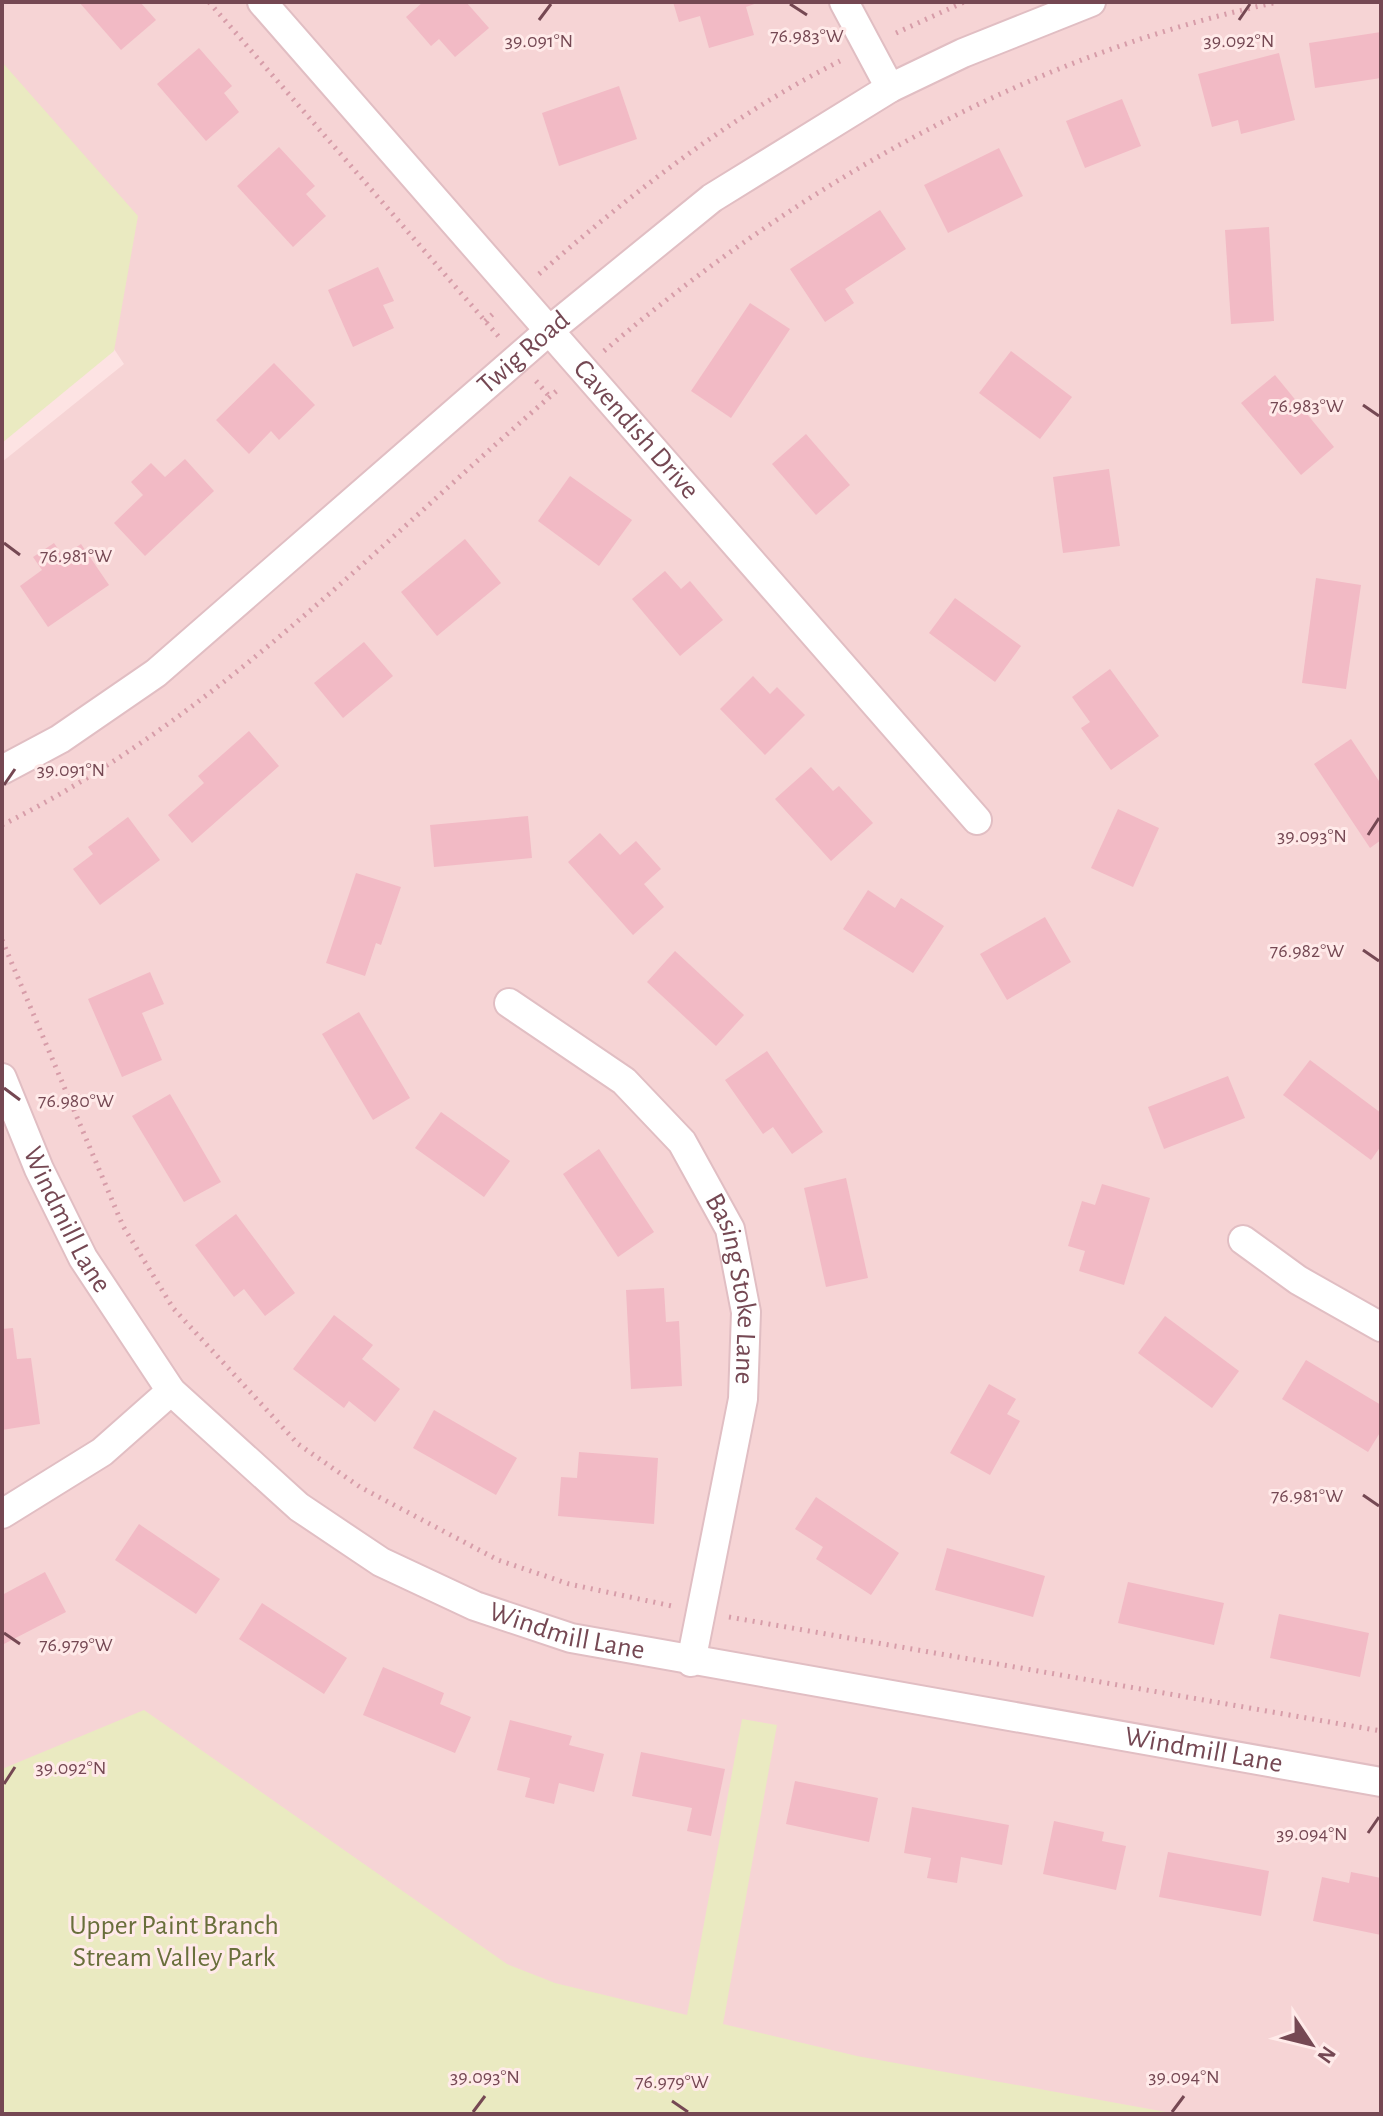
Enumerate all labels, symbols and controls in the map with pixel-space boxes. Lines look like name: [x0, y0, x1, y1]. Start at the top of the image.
text: 76.983°W: [770, 26, 844, 46]
text: 39.091°N: [505, 31, 573, 51]
text: 39.092°N: [1204, 31, 1274, 51]
street label: Twig Road: [473, 306, 575, 400]
street label: Cavendish Drive: [568, 355, 704, 505]
text: 76.983°W: [1270, 396, 1344, 416]
text: 76.981°W: [40, 546, 112, 566]
text: 39.091°N: [37, 760, 105, 780]
text: 39.093°N: [1277, 826, 1347, 846]
text: 76.982°W: [1270, 941, 1344, 961]
text: 76.980°W: [38, 1091, 114, 1111]
street label: Windmill Lane: [18, 1143, 116, 1298]
street label: Basing Stoke Lane: [699, 1189, 760, 1385]
text: 76.981°W: [1271, 1486, 1343, 1506]
street label: Windmill Lane: [485, 1598, 647, 1665]
text: 76.979°W: [39, 1635, 113, 1655]
street label: Windmill Lane: [1122, 1723, 1285, 1778]
text: 39.092°N: [36, 1758, 106, 1778]
text: 39.094°N: [1276, 1824, 1348, 1844]
park label: Upper Paint Branch Stream Valley Park: [69, 1912, 279, 1972]
north arrow: [1271, 2004, 1351, 2084]
text: N: [1313, 2042, 1340, 2067]
text: 39.093°N: [450, 2067, 520, 2087]
text: 39.094°N: [1148, 2067, 1220, 2087]
text: 76.979°W: [635, 2072, 709, 2092]

